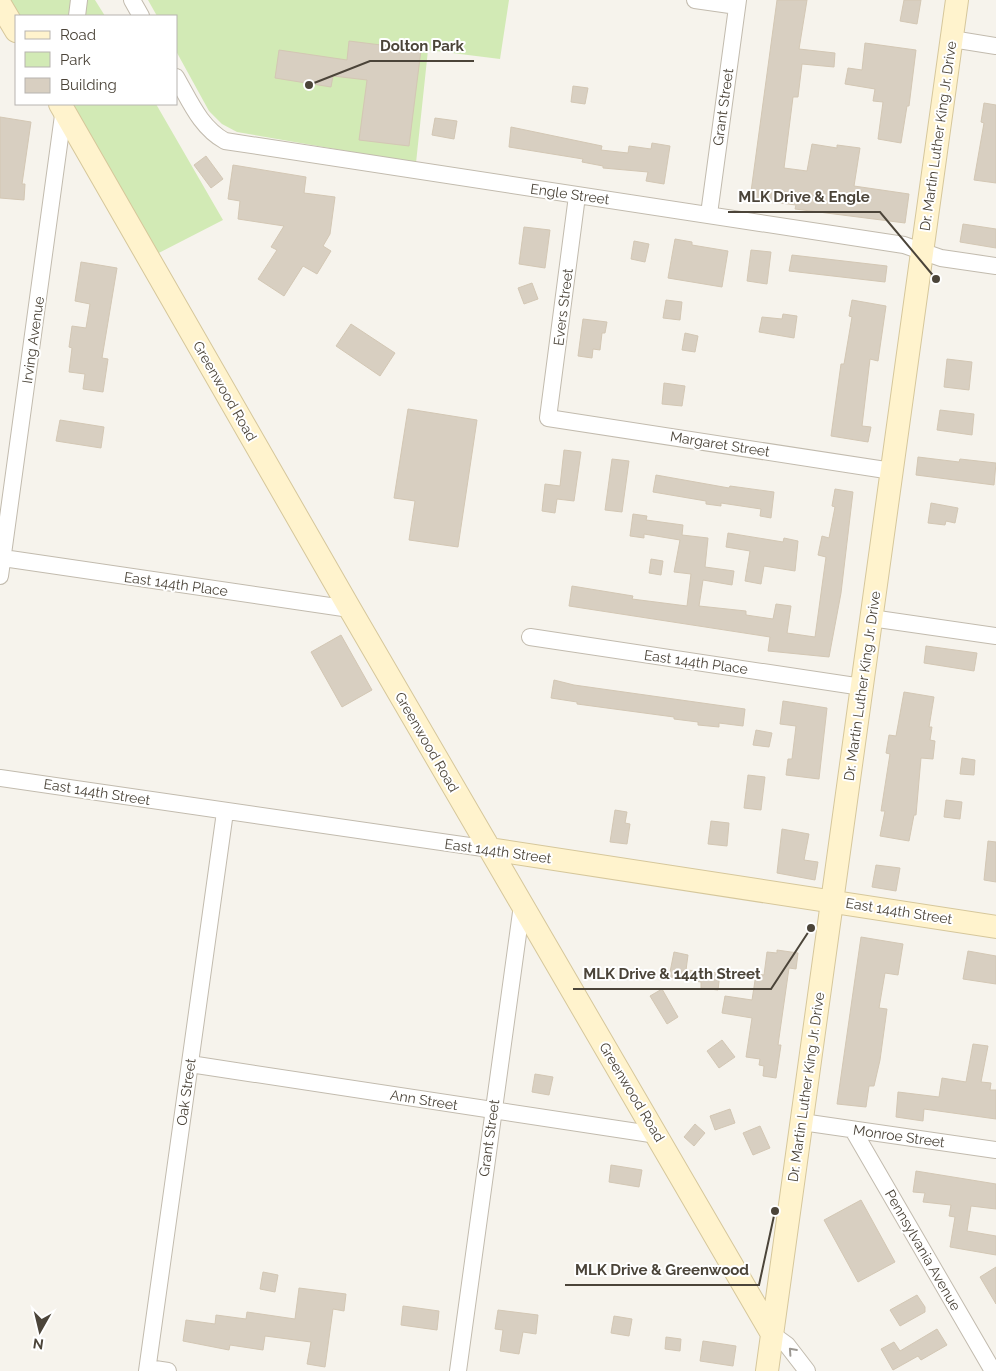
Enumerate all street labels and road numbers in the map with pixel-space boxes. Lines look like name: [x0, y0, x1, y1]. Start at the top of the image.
street label: Dr. Martin Luther King Jr. Drive: [917, 40, 959, 232]
street label: Grant Street: [710, 67, 736, 147]
street label: Engle Street: [529, 181, 611, 208]
street label: Evers Street: [550, 267, 576, 347]
street label: Irving Avenue: [19, 295, 47, 385]
street label: Greenwood Road: [190, 338, 260, 444]
street label: Margaret Street: [669, 428, 771, 460]
street label: East 144th Place: [123, 569, 229, 599]
street label: Dr. Martin Luther King Jr. Drive: [841, 590, 883, 782]
street label: East 144th Place: [643, 647, 749, 677]
street label: Greenwood Road: [392, 689, 462, 795]
street label: East 144th Street: [43, 776, 152, 808]
street label: East 144th Street: [444, 836, 553, 866]
street label: East 144th Street: [845, 895, 954, 927]
street label: Dr. Martin Luther King Jr. Drive: [785, 991, 827, 1183]
street label: Greenwood Road: [596, 1040, 668, 1144]
street label: Oak Street: [173, 1057, 199, 1127]
street label: Ann Street: [389, 1087, 459, 1113]
street label: Grant Street: [476, 1098, 502, 1178]
street label: Monroe Street: [852, 1122, 946, 1150]
street label: Pennsylvania Avenue: [882, 1187, 964, 1313]

